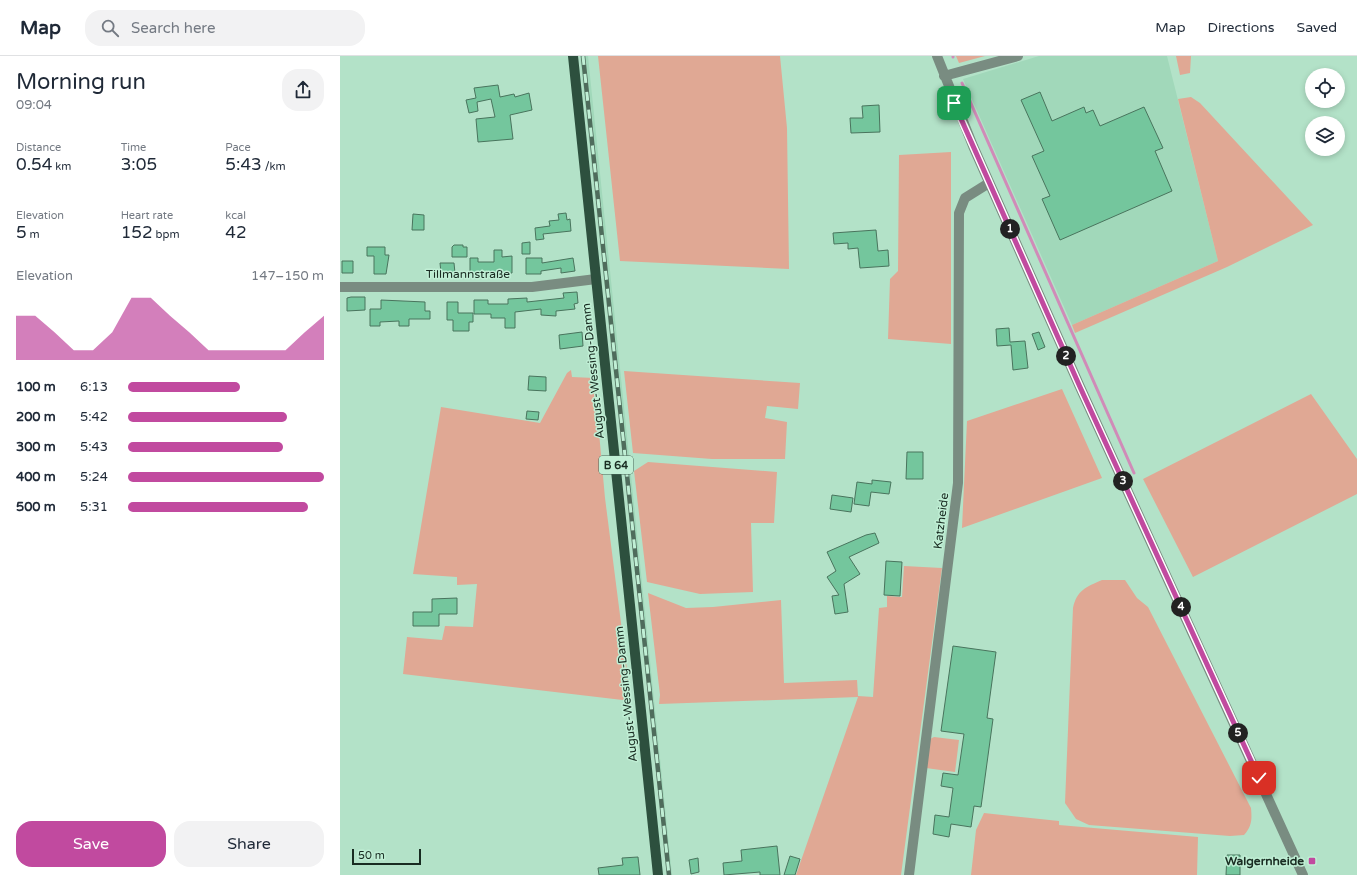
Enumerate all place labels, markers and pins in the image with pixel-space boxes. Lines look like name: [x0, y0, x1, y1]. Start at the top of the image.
pin: [937, 86, 971, 120]
pin: 1: [1000, 219, 1020, 239]
pin: 2: [1056, 346, 1076, 366]
pin: 3: [1113, 471, 1133, 491]
pin: 4: [1171, 597, 1191, 617]
pin: 5: [1228, 723, 1248, 743]
pin: [1242, 761, 1276, 795]
place label: Walgernheide: [1225, 854, 1304, 869]
marker: Walgernheide: [1307, 856, 1317, 866]

